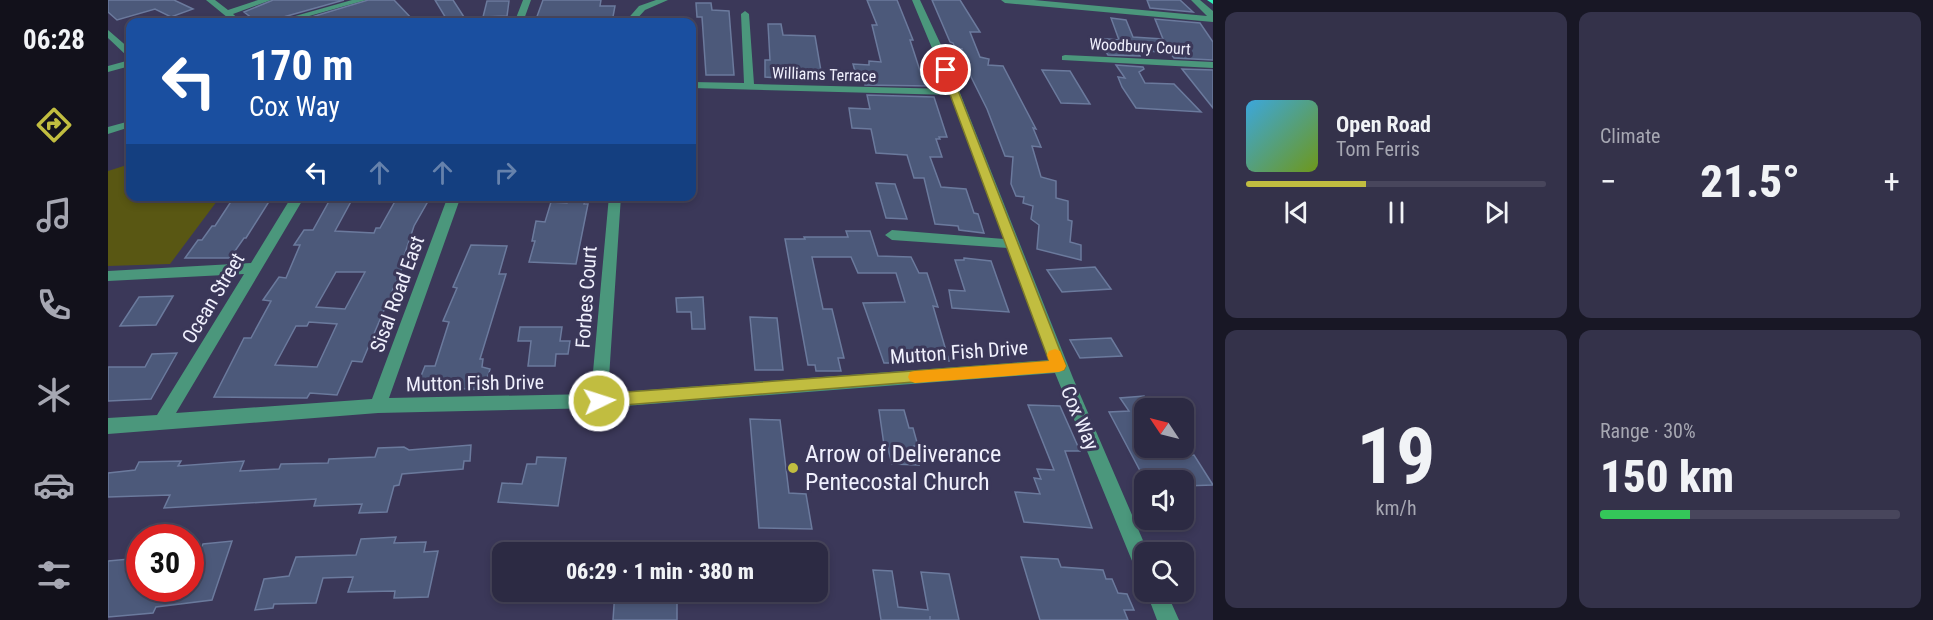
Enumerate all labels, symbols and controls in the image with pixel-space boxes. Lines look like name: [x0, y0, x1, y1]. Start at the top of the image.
text: 06:28: [23, 24, 85, 56]
street label: Woodbury Court: [1089, 34, 1192, 59]
text: 170 m: [249, 41, 354, 90]
icon: left: [150, 42, 228, 120]
pin: [920, 44, 971, 95]
icon: arrive: [929, 53, 962, 86]
street label: Williams Terrace: [772, 63, 876, 86]
text: Cox Way: [249, 91, 340, 123]
icon: directions: [33, 104, 75, 146]
text: Open Road: [1336, 112, 1431, 137]
text: Climate: [1600, 124, 1660, 148]
text: Tom Ferris: [1336, 137, 1420, 161]
text: 21.5°: [1700, 155, 1800, 208]
icon: left: [300, 156, 333, 189]
icon: ahead: [363, 156, 396, 189]
icon: ahead: [426, 156, 459, 189]
icon: right: [489, 156, 522, 189]
text: −: [1600, 162, 1617, 201]
text: +: [1884, 162, 1900, 201]
icon: music: [33, 194, 75, 236]
icon: previous: [1280, 196, 1313, 229]
icon: pause: [1380, 196, 1413, 229]
icon: next: [1480, 196, 1513, 229]
street label: Sisal Road East: [365, 232, 429, 355]
street label: Forbes Court: [570, 245, 602, 349]
street label: Ocean Street: [177, 248, 249, 348]
icon: phone: [33, 284, 75, 326]
street label: Mutton Fish Drive: [889, 335, 1029, 369]
position arrow: [567, 369, 631, 433]
street label: Mutton Fish Drive: [406, 370, 544, 396]
icon: climate: [33, 374, 75, 416]
street label: Cox Way: [1056, 382, 1104, 454]
north arrow: [1134, 398, 1194, 458]
map controls: [1134, 398, 1194, 602]
text: 19: [1357, 411, 1435, 502]
text: Range · 30%: [1600, 419, 1696, 443]
place label: Arrow of Deliverance Pentecostal Church: [805, 440, 1001, 496]
text: 150 km: [1600, 450, 1734, 503]
marker: Arrow of Deliverance Pentecostal Church: [786, 461, 800, 475]
icon: car: [33, 464, 75, 506]
button: sound: [1134, 470, 1194, 530]
text: km/h: [1375, 496, 1417, 520]
speed limit sign: 30: [126, 524, 204, 602]
button: search: [1134, 542, 1194, 602]
icon: filters: [33, 554, 75, 596]
text: 06:29 · 1 min · 380 m: [566, 559, 754, 584]

